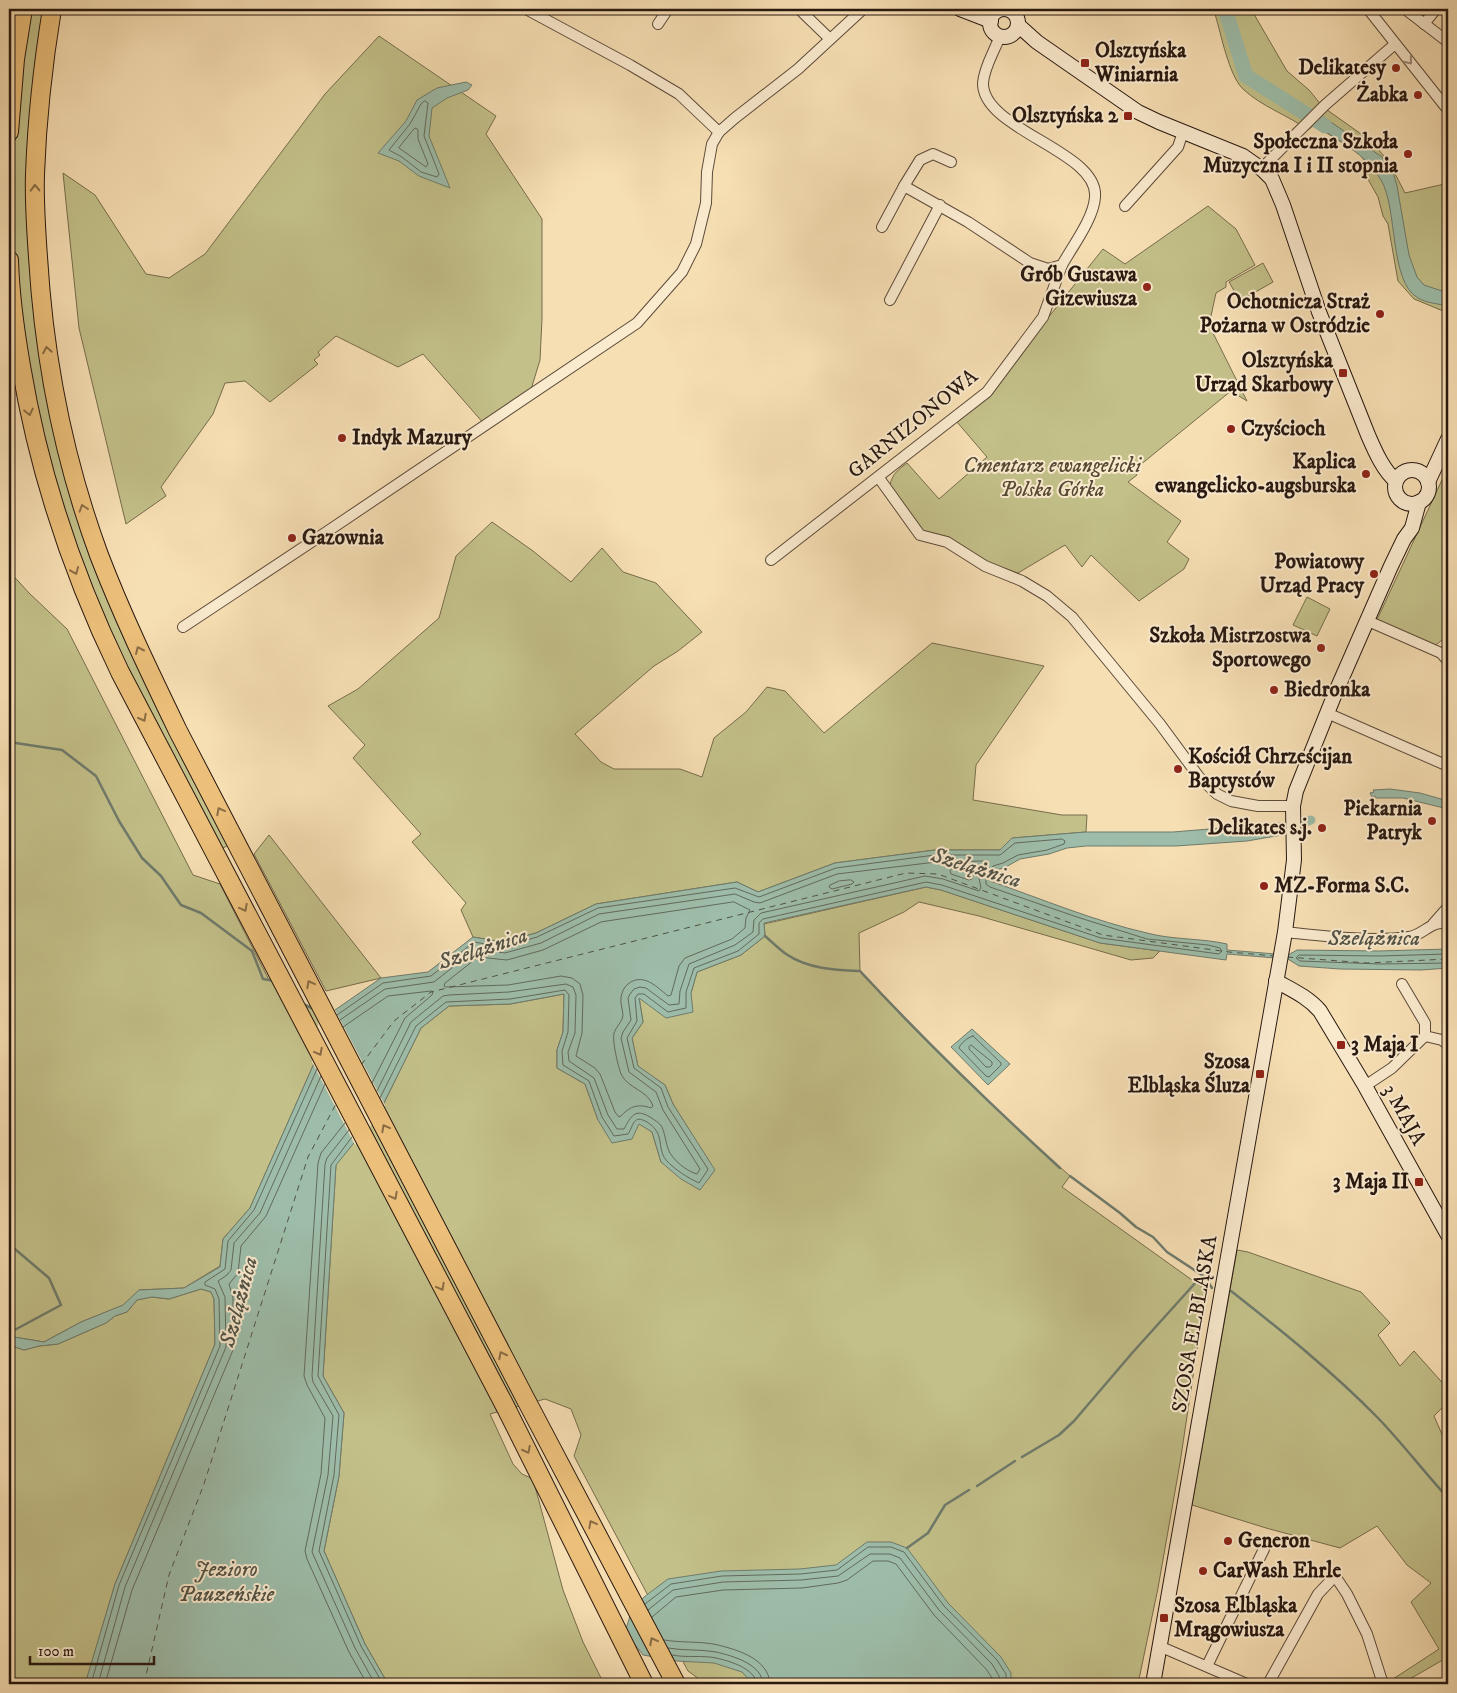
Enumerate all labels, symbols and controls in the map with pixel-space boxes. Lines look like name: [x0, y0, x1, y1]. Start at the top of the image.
place label: Olsztyńska Winiarnia: [1094, 38, 1187, 88]
place label: Delikatesy: [1298, 55, 1387, 81]
one-way arrow: [1403, 55, 1411, 64]
marker: Olsztyńska Winiarnia: [1079, 57, 1091, 69]
marker: Delikatesy: [1390, 62, 1402, 74]
place label: Żabka: [1357, 80, 1409, 108]
marker: Żabka: [1412, 89, 1424, 101]
place label: Olsztyńska 2: [1012, 103, 1119, 129]
marker: Olsztyńska 2: [1122, 110, 1134, 122]
place label: Społeczna Szkoła Muzyczna I i II stopnia: [1203, 129, 1399, 179]
marker: Społeczna Szkoła Muzyczna I i II stopnia: [1402, 148, 1414, 160]
one-way arrow: [30, 184, 41, 192]
place label: Grób Gustawa Gizewiusza: [1020, 262, 1138, 312]
marker: Grób Gustawa Gizewiusza: [1141, 281, 1153, 293]
place label: Ochotnicza Straż Pożarna w Ostródzie: [1200, 289, 1371, 339]
marker: Ochotnicza Straż Pożarna w Ostródzie: [1374, 308, 1386, 320]
one-way arrow: [42, 345, 53, 353]
place label: Olsztyńska Urząd Skarbowy: [1195, 348, 1334, 398]
street label: GARNIZONOWA: [843, 363, 984, 484]
marker: Olsztyńska Urząd Skarbowy: [1337, 367, 1349, 379]
one-way arrow: [23, 407, 34, 416]
place label: Czyścioch: [1241, 416, 1327, 442]
marker: Czyścioch: [1225, 423, 1237, 435]
place label: Indyk Mazury: [352, 425, 473, 451]
marker: Indyk Mazury: [336, 432, 348, 444]
place label: Kaplica ewangelicko-augsburska: [1155, 449, 1357, 499]
park label: Cmentarz ewangelicki Polska Górka: [963, 453, 1142, 503]
marker: Kaplica ewangelicko-augsburska: [1360, 468, 1372, 480]
one-way arrow: [79, 504, 89, 513]
place label: Gazownia: [302, 525, 385, 551]
marker: Gazownia: [286, 532, 298, 544]
place label: Powiatowy Urząd Pracy: [1260, 549, 1365, 599]
one-way arrow: [69, 566, 79, 575]
marker: Powiatowy Urząd Pracy: [1368, 568, 1380, 580]
place label: Szkoła Mistrzostwa Sportowego: [1149, 623, 1312, 673]
marker: Szkoła Mistrzostwa Sportowego: [1315, 642, 1327, 654]
one-way arrow: [135, 646, 145, 655]
place label: Biedronka: [1284, 677, 1371, 703]
marker: Biedronka: [1268, 684, 1280, 696]
one-way arrow: [137, 713, 147, 722]
place label: Kościół Chrześcijan Baptystów: [1188, 744, 1353, 794]
marker: Kościół Chrześcijan Baptystów: [1172, 763, 1184, 775]
place label: Piekarnia Patryk: [1343, 796, 1423, 846]
one-way arrow: [216, 807, 226, 816]
place label: Delikates s.j.: [1208, 815, 1312, 842]
marker: Piekarnia Patryk: [1426, 815, 1438, 827]
marker: Delikates s.j.: [1316, 822, 1328, 834]
water label: Szelążnica: [927, 841, 1024, 894]
place label: MZ-Forma S.C.: [1274, 873, 1409, 899]
marker: MZ-Forma S.C.: [1258, 880, 1270, 892]
one-way arrow: [238, 903, 248, 912]
water label: Szelążnica: [434, 922, 531, 976]
water label: Szelążnica: [1327, 925, 1420, 952]
one-way arrow: [306, 980, 316, 989]
place label: 3 Maja I: [1351, 1032, 1419, 1059]
marker: 3 Maja I: [1335, 1039, 1347, 1051]
one-way arrow: [313, 1047, 323, 1056]
place label: Szosa Elbląska Śluza: [1128, 1049, 1251, 1099]
marker: Szosa Elbląska Śluza: [1254, 1068, 1266, 1080]
street label: 3 MAJA: [1377, 1080, 1432, 1151]
one-way arrow: [381, 1124, 391, 1133]
place label: 3 Maja II: [1333, 1169, 1409, 1196]
marker: 3 Maja II: [1413, 1176, 1425, 1188]
one-way arrow: [388, 1191, 398, 1200]
street label: SZOSA ELBLĄSKA: [1167, 1233, 1223, 1415]
water label: Szelążnica: [214, 1254, 264, 1351]
one-way arrow: [435, 1282, 445, 1291]
one-way arrow: [498, 1351, 508, 1360]
one-way arrow: [521, 1445, 531, 1454]
one-way arrow: [588, 1521, 598, 1530]
place label: Generon: [1238, 1528, 1311, 1554]
marker: Generon: [1222, 1535, 1234, 1547]
water label: Jezioro Pauzeńskie: [178, 1556, 274, 1608]
place label: CarWash Ehrle: [1213, 1558, 1342, 1584]
marker: CarWash Ehrle: [1197, 1565, 1209, 1577]
place label: Szosa Elbląska Mrągowiusza: [1174, 1593, 1298, 1643]
marker: Szosa Elbląska Mrągowiusza: [1158, 1612, 1170, 1624]
scale bar: [30, 1633, 154, 1665]
one-way arrow: [649, 1637, 659, 1646]
text: 100 m: [38, 1642, 74, 1661]

